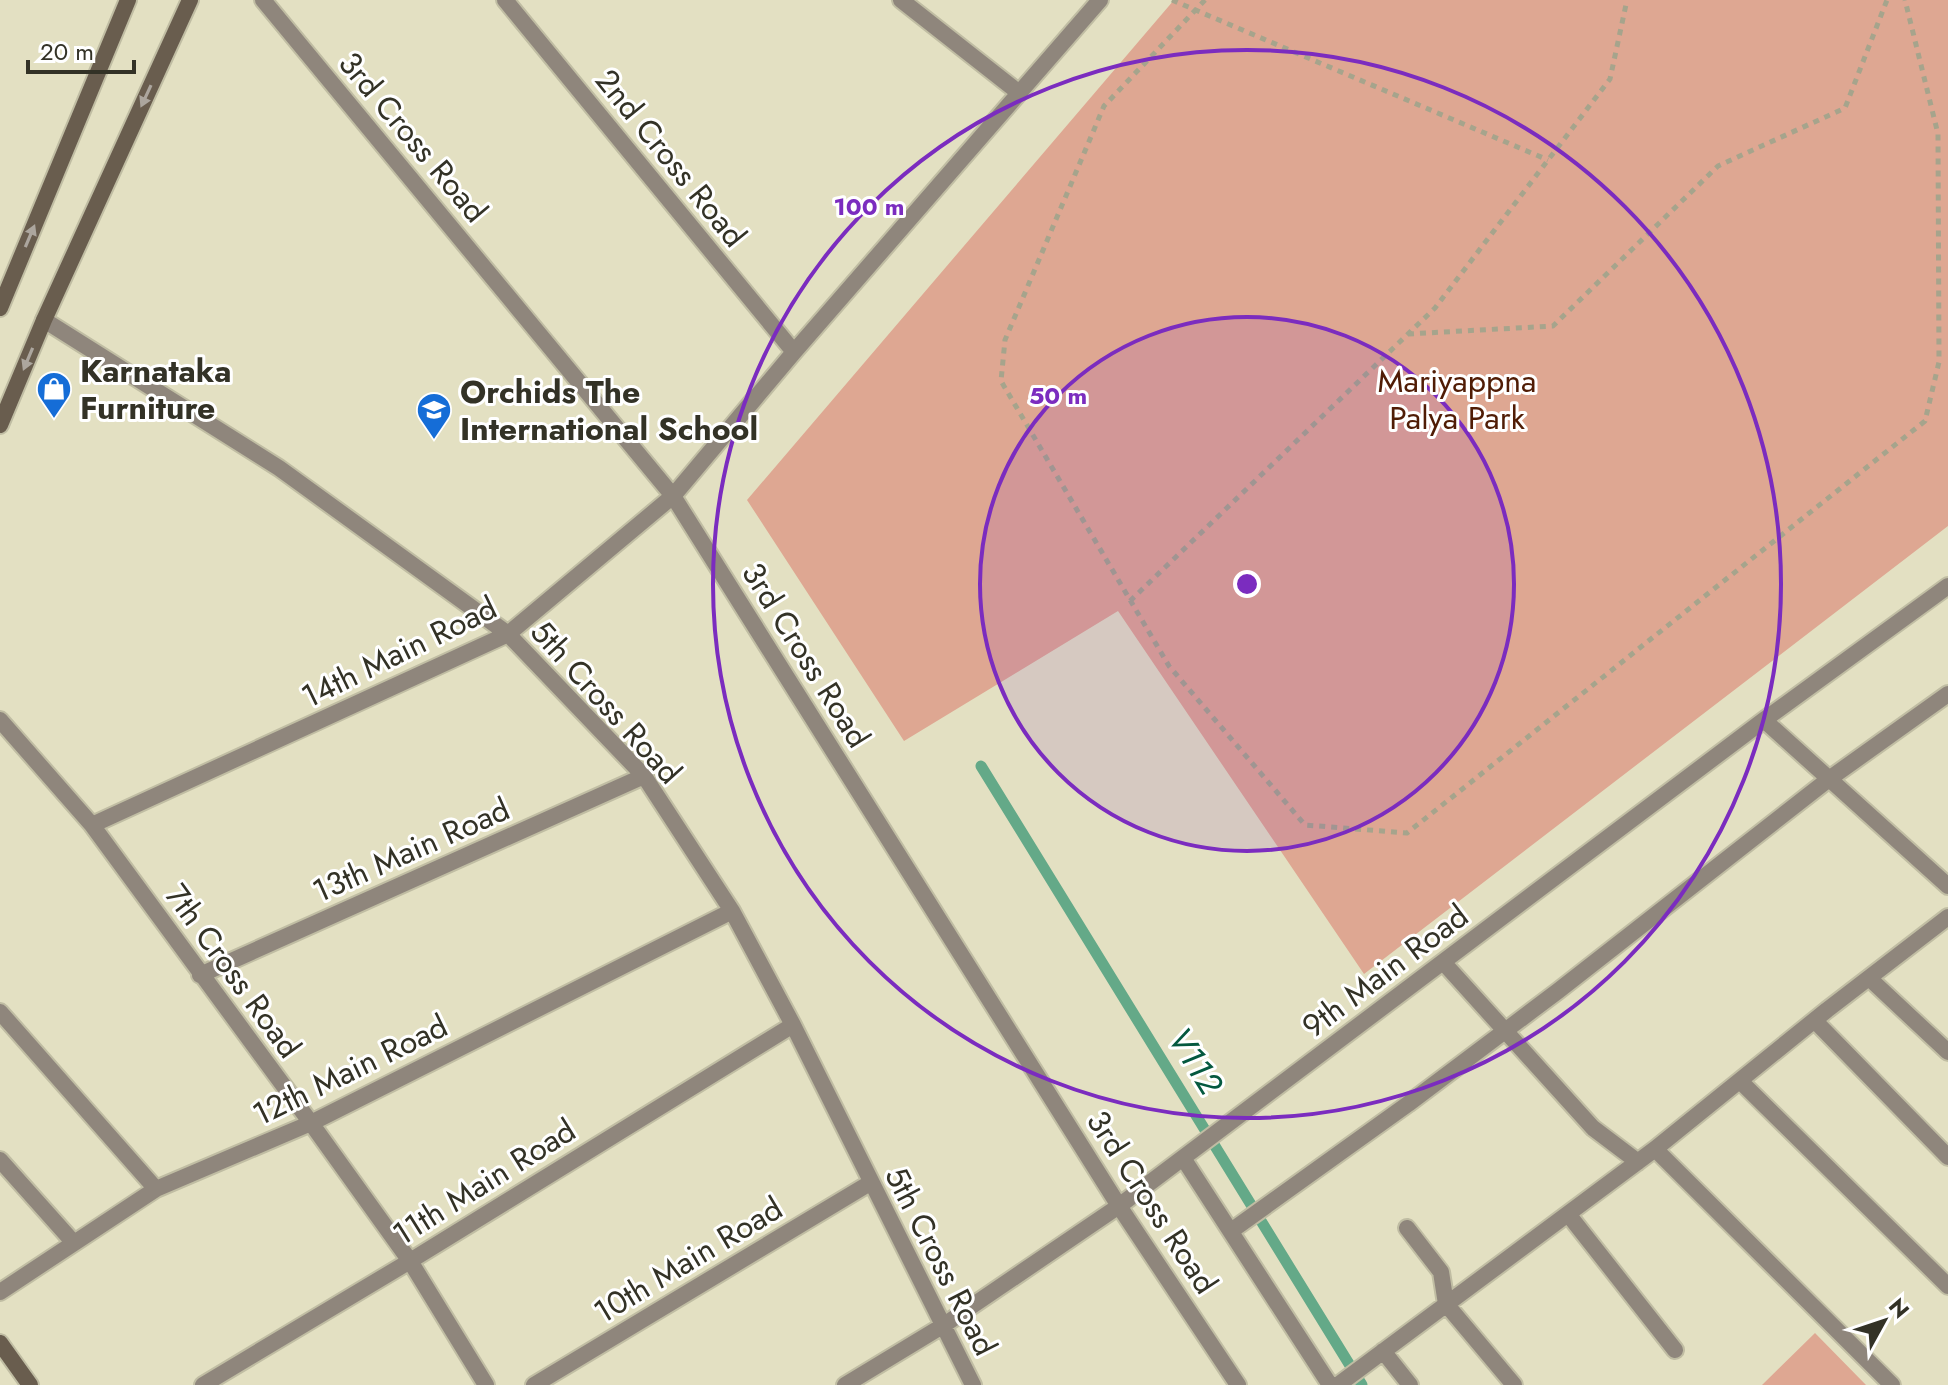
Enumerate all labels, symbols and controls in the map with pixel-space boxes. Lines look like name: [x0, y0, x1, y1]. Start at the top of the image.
scale bar: [28, 24, 134, 74]
text: 20 m: [40, 34, 94, 69]
street label: 3rd Cross Road: [328, 42, 498, 232]
street label: 2nd Cross Road: [585, 59, 757, 257]
one-way arrow: [139, 85, 153, 108]
text: 100 m: [834, 189, 904, 224]
one-way arrow: [24, 224, 37, 248]
one-way arrow: [21, 347, 34, 371]
place label: Karnataka Furniture: [80, 348, 232, 431]
park label: Mariyappna Palya Park: [1378, 358, 1536, 441]
place label: Orchids The International School: [460, 369, 758, 452]
shop icon: Karnataka Furniture: [35, 370, 73, 420]
text: 50 m: [1029, 378, 1087, 413]
school or university icon: Orchids The International School: [415, 391, 453, 441]
street label: 3rd Cross Road: [731, 554, 881, 756]
centre of rings: [1233, 570, 1261, 598]
street label: 14th Main Road: [294, 585, 504, 719]
street label: 5th Cross Road: [520, 610, 692, 794]
street label: 13th Main Road: [305, 786, 517, 914]
street label: 7th Cross Road: [154, 874, 312, 1068]
street label: 9th Main Road: [1292, 893, 1478, 1049]
street label: 12th Main Road: [245, 1003, 455, 1137]
water label: V112: [1156, 1018, 1235, 1105]
street label: 3rd Cross Road: [1075, 1101, 1229, 1303]
street label: 11th Main Road: [384, 1107, 584, 1257]
street label: 5th Cross Road: [874, 1159, 1008, 1363]
street label: 10th Main Road: [585, 1185, 791, 1335]
north arrow: [1844, 1281, 1924, 1361]
text: N: [1881, 1291, 1917, 1325]

